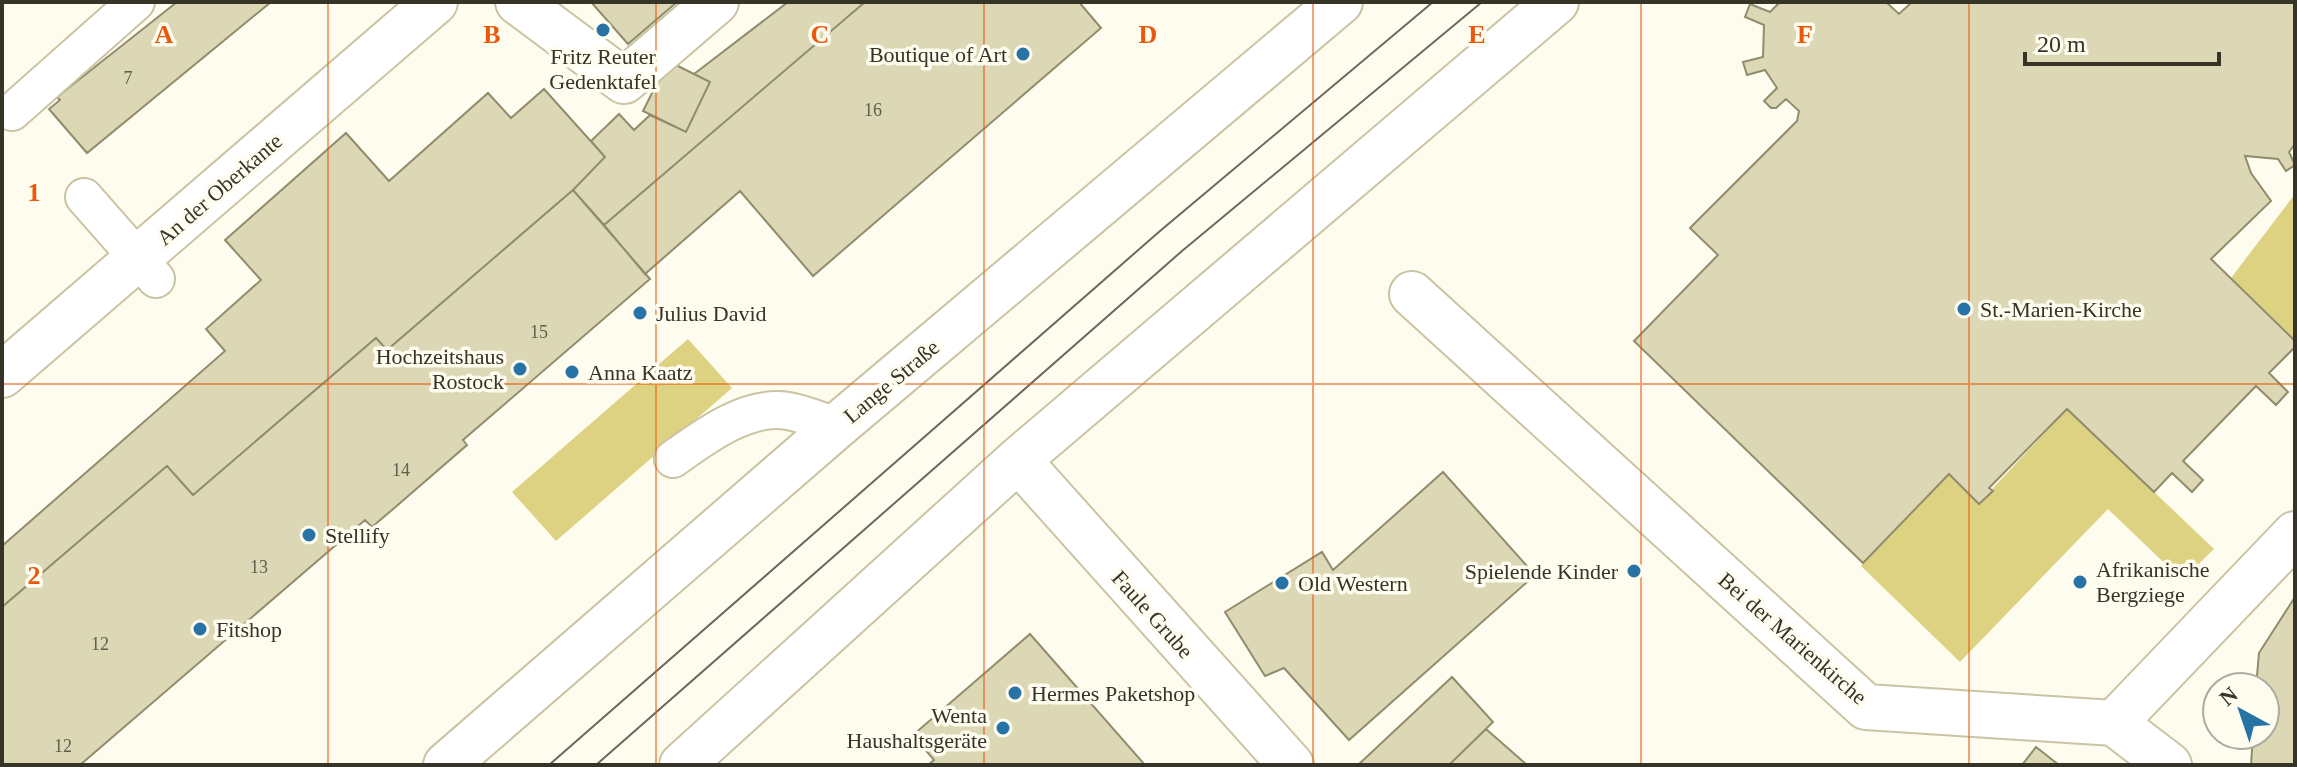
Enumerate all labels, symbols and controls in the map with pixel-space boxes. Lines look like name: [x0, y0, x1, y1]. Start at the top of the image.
scale bar: [2025, 16, 2219, 66]
text: A: [155, 20, 174, 49]
text: B: [483, 20, 501, 49]
text: C: [811, 20, 829, 49]
text: D: [1139, 20, 1157, 49]
text: E: [1468, 20, 1486, 49]
text: F: [1797, 20, 1813, 49]
marker: Fritz Reuter Gedenktafel: [594, 21, 612, 39]
text: 20 m: [2037, 31, 2086, 57]
place label: Boutique of Art: [869, 42, 1007, 67]
place label: Fritz Reuter Gedenktafel: [549, 44, 657, 94]
marker: Boutique of Art: [1014, 45, 1032, 63]
house number: 7: [124, 68, 133, 88]
house number: 16: [864, 100, 882, 120]
street label: An der Oberkante: [152, 128, 287, 251]
text: 1: [28, 178, 41, 207]
place label: St.-Marien-Kirche: [1980, 297, 2142, 322]
marker: St.-Marien-Kirche: [1955, 300, 1973, 318]
place label: Julius David: [656, 301, 767, 326]
marker: Julius David: [631, 304, 649, 322]
house number: 15: [530, 322, 548, 342]
street label: Lange Straße: [839, 334, 944, 428]
place label: Hochzeitshaus Rostock: [376, 344, 504, 394]
marker: Hochzeitshaus Rostock: [511, 360, 529, 378]
place label: Anna Kaatz: [588, 360, 693, 385]
marker: Anna Kaatz: [563, 363, 581, 381]
house number: 14: [392, 460, 410, 480]
place label: Stellify: [325, 523, 390, 548]
marker: Stellify: [300, 526, 318, 544]
house number: 13: [250, 557, 268, 577]
place label: Afrikanische Bergziege: [2096, 557, 2210, 607]
place label: Spielende Kinder: [1465, 559, 1619, 584]
text: 2: [28, 561, 41, 590]
marker: Spielende Kinder: [1625, 562, 1643, 580]
street label: Faule Grube: [1107, 565, 1199, 663]
street label: Bei der Marienkirche: [1713, 567, 1872, 710]
place label: Old Western: [1298, 571, 1408, 596]
marker: Afrikanische Bergziege: [2071, 573, 2089, 591]
marker: Old Western: [1273, 574, 1291, 592]
place label: Fitshop: [216, 617, 282, 642]
marker: Fitshop: [191, 620, 209, 638]
house number: 12: [91, 634, 109, 654]
north arrow: [2201, 671, 2281, 751]
place label: Hermes Paketshop: [1031, 681, 1195, 706]
text: N: [2214, 681, 2243, 711]
marker: Hermes Paketshop: [1006, 684, 1024, 702]
place label: Wenta Haushaltsgeräte: [847, 703, 987, 753]
marker: Wenta Haushaltsgeräte: [994, 719, 1012, 737]
house number: 12: [54, 736, 72, 756]

